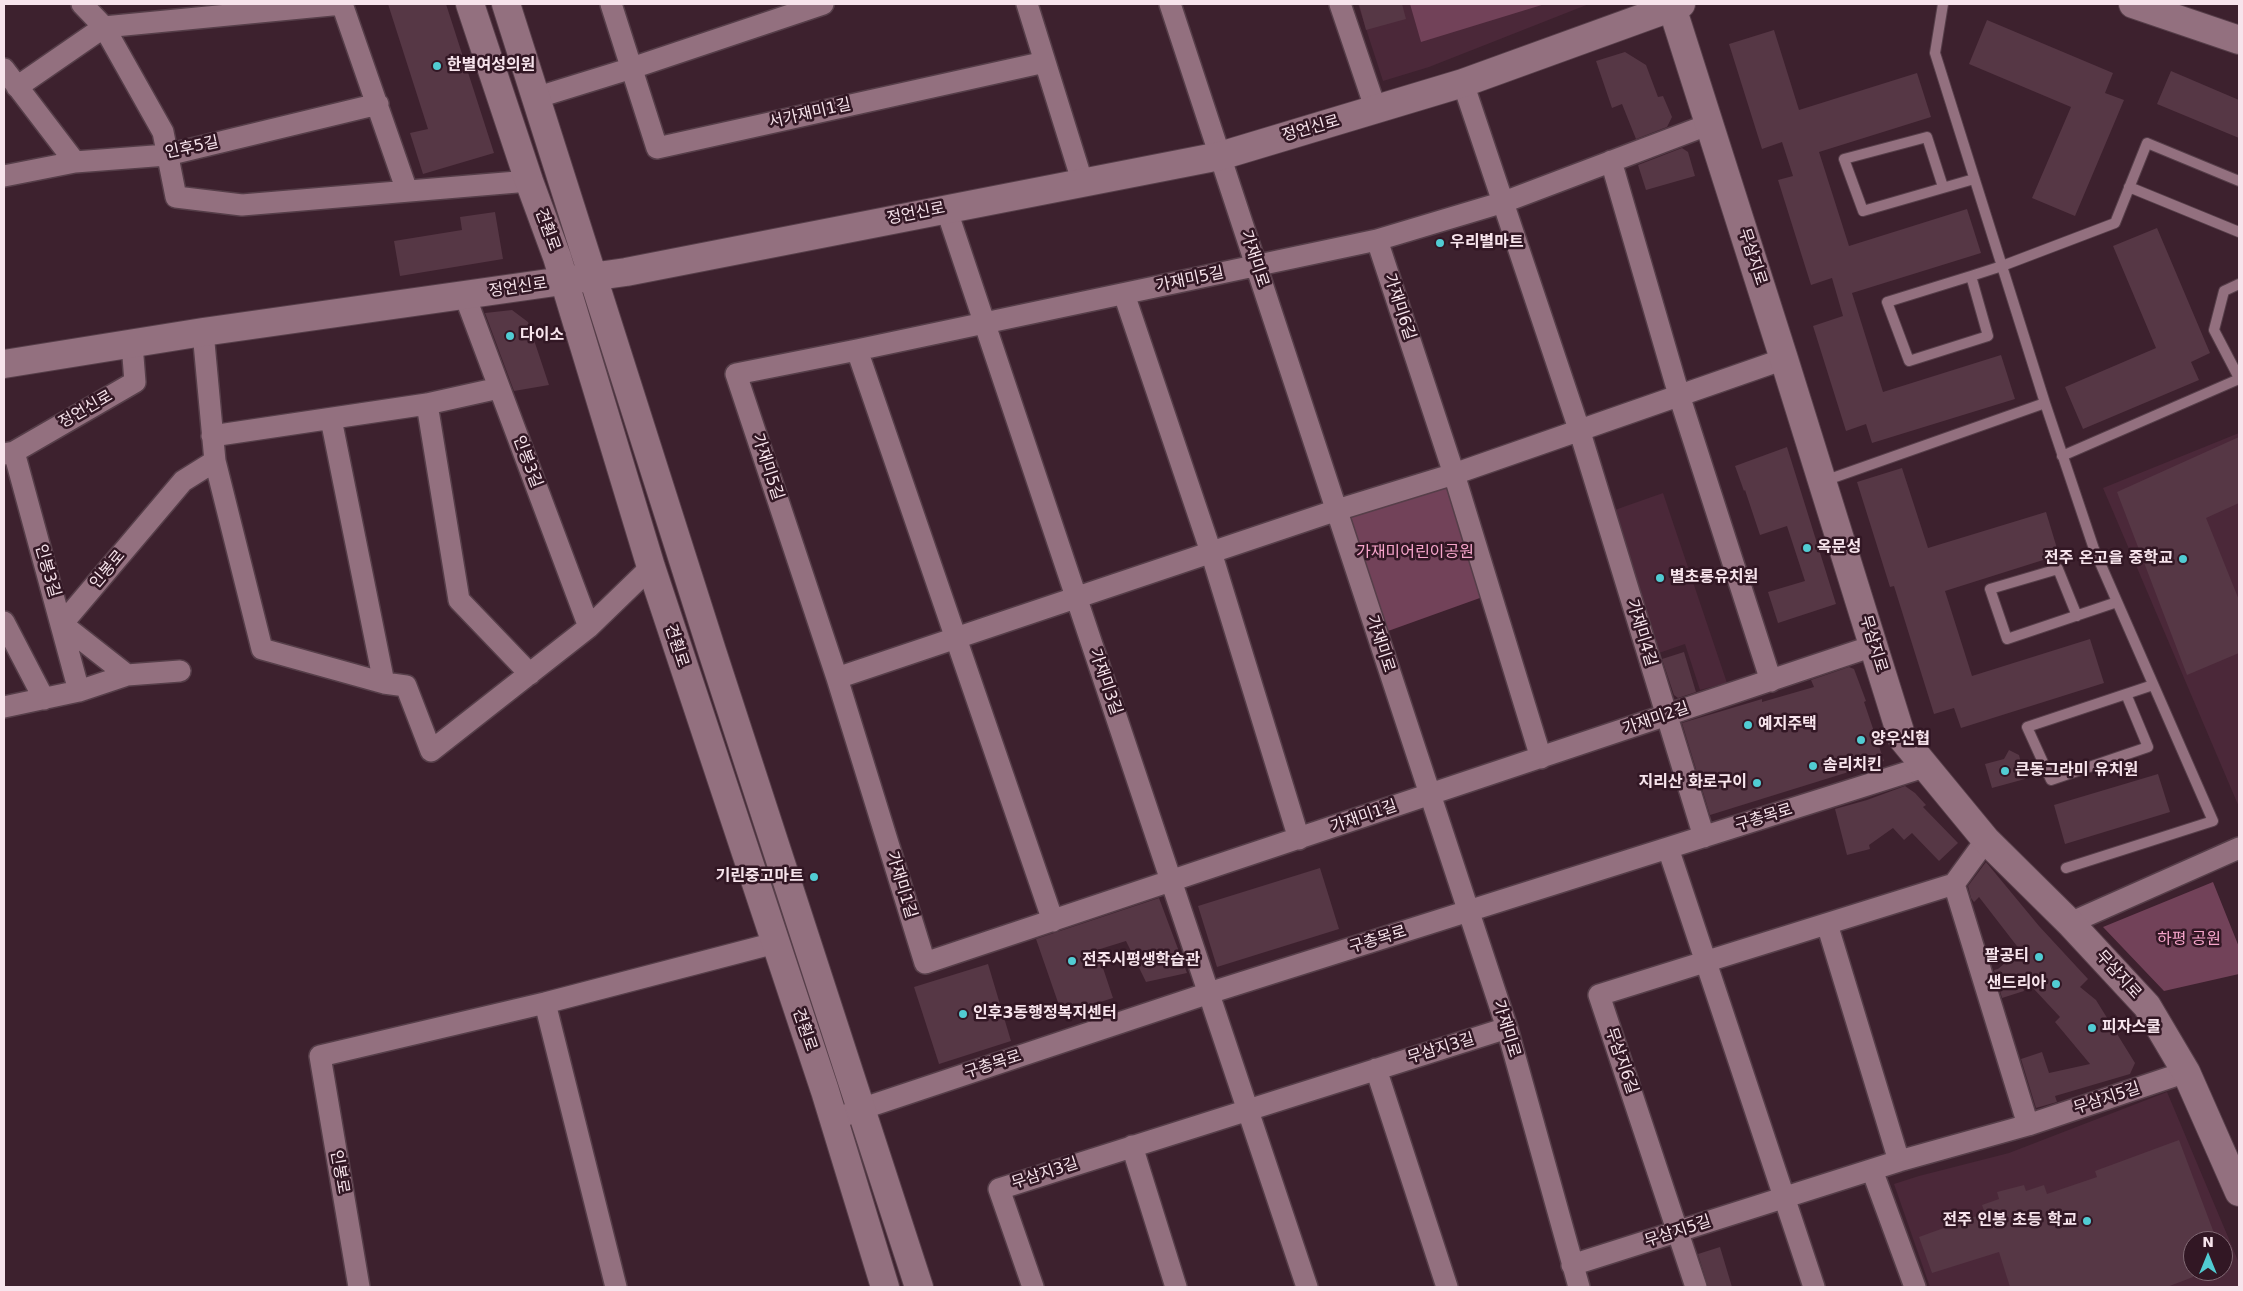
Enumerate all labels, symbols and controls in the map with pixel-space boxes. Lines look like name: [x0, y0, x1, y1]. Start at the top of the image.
place label: 한별여성의원: [447, 56, 535, 76]
marker: 한별여성의원: [431, 60, 443, 72]
street label: 서가재미1길: [767, 95, 853, 133]
street label: 정언신로: [1280, 112, 1342, 146]
street label: 인후5길: [163, 133, 221, 163]
street label: 정언신로: [885, 199, 947, 229]
street label: 견훤로: [530, 206, 564, 254]
street label: 무삼지로: [1734, 226, 1770, 288]
street label: 가재미로: [1236, 228, 1272, 290]
place label: 우리별마트: [1450, 233, 1524, 253]
marker: 우리별마트: [1434, 237, 1446, 249]
street label: 가재미5길: [1154, 263, 1226, 297]
street label: 가재미6길: [1379, 271, 1419, 343]
street label: 정언신로: [488, 274, 548, 302]
place label: 다이소: [520, 326, 564, 346]
marker: 다이소: [504, 330, 516, 342]
street label: 정언신로: [56, 387, 116, 433]
street label: 가재미5길: [747, 431, 787, 503]
street label: 인봉3길: [508, 433, 546, 491]
place label: 옥문성: [1817, 538, 1861, 558]
street label: 인봉3길: [30, 542, 64, 600]
marker: 옥문성: [1801, 542, 1813, 554]
park label: 가재미어린이공원: [1356, 543, 1474, 563]
street label: 인봉로: [86, 547, 130, 593]
place label: 전주 온고을 중학교: [2044, 549, 2173, 569]
marker: 전주 온고을 중학교: [2177, 553, 2189, 565]
place label: 별초롱유치원: [1670, 568, 1758, 588]
marker: 별초롱유치원: [1654, 572, 1666, 584]
street label: 가재미4길: [1622, 597, 1660, 669]
street label: 가재미로: [1362, 613, 1398, 675]
street label: 무삼지로: [1855, 613, 1891, 675]
street label: 견훤로: [660, 622, 692, 670]
street label: 가재미3길: [1085, 646, 1125, 718]
street label: 가재미2길: [1620, 699, 1692, 739]
place label: 예지주택: [1758, 715, 1817, 735]
marker: 예지주택: [1742, 719, 1754, 731]
place label: 양우신협: [1871, 730, 1930, 750]
marker: 양우신협: [1855, 734, 1867, 746]
place label: 솜리치킨: [1823, 756, 1882, 776]
marker: 솜리치킨: [1807, 760, 1819, 772]
place label: 큰동그라미 유치원: [2015, 761, 2138, 781]
marker: 큰동그라미 유치원: [1999, 765, 2011, 777]
place label: 지리산 화로구이: [1638, 773, 1747, 793]
marker: 지리산 화로구이: [1751, 777, 1763, 789]
street label: 가재미1길: [1328, 797, 1400, 837]
street label: 구총목로: [1733, 800, 1795, 836]
street label: 가재미1길: [882, 849, 920, 921]
place label: 기린중고마트: [716, 867, 804, 887]
marker: 기린중고마트: [808, 871, 820, 883]
street label: 구총목로: [1347, 922, 1409, 958]
park label: 하평 공원: [2157, 930, 2221, 950]
place label: 팔공티: [1985, 947, 2029, 967]
street label: 무삼지로: [2091, 947, 2145, 1003]
place label: 전주시평생학습관: [1082, 951, 1200, 971]
marker: 팔공티: [2033, 951, 2045, 963]
marker: 전주시평생학습관: [1066, 955, 1078, 967]
place label: 샌드리아: [1987, 974, 2046, 994]
marker: 샌드리아: [2050, 978, 2062, 990]
street label: 가재미로: [1488, 998, 1524, 1060]
place label: 인후3동행정복지센터: [973, 1004, 1117, 1024]
street label: 견훤로: [788, 1006, 820, 1054]
marker: 인후3동행정복지센터: [957, 1008, 969, 1020]
place label: 피자스쿨: [2102, 1018, 2161, 1038]
marker: 피자스쿨: [2086, 1022, 2098, 1034]
street label: 무삼지6길: [1601, 1025, 1641, 1097]
street label: 무삼지3길: [1405, 1030, 1477, 1068]
street label: 구총목로: [962, 1047, 1024, 1083]
street label: 무삼지5길: [2071, 1079, 2143, 1119]
street label: 인봉로: [326, 1149, 352, 1195]
street label: 무삼지3길: [1009, 1154, 1081, 1194]
place label: 전주 인봉 초등 학교: [1943, 1211, 2077, 1231]
street label: 무삼지5길: [1642, 1212, 1714, 1252]
marker: 전주 인봉 초등 학교: [2081, 1215, 2093, 1227]
north arrow: [2183, 1231, 2233, 1281]
text: N: [2202, 1234, 2214, 1250]

